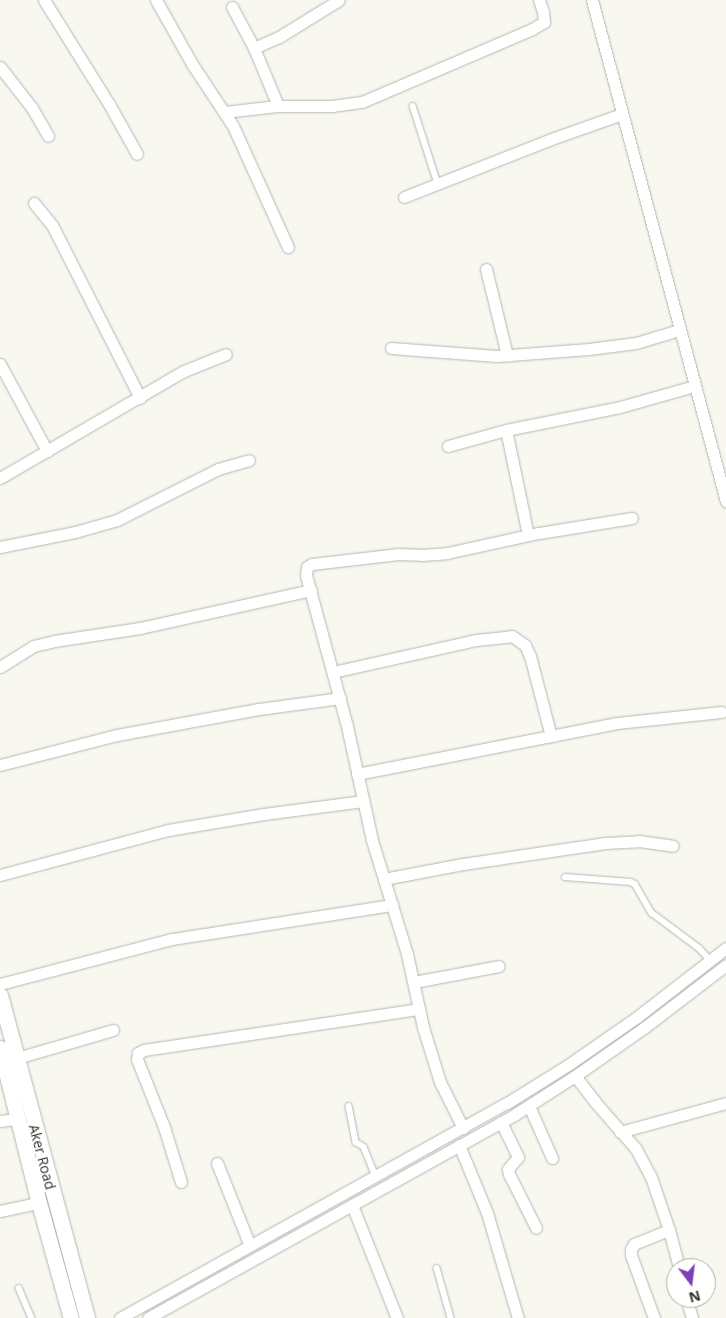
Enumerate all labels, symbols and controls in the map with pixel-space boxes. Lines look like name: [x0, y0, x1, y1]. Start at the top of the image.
street label: Aker Road: [25, 1123, 59, 1191]
north arrow: [666, 1258, 716, 1308]
text: N: [687, 1286, 703, 1308]

